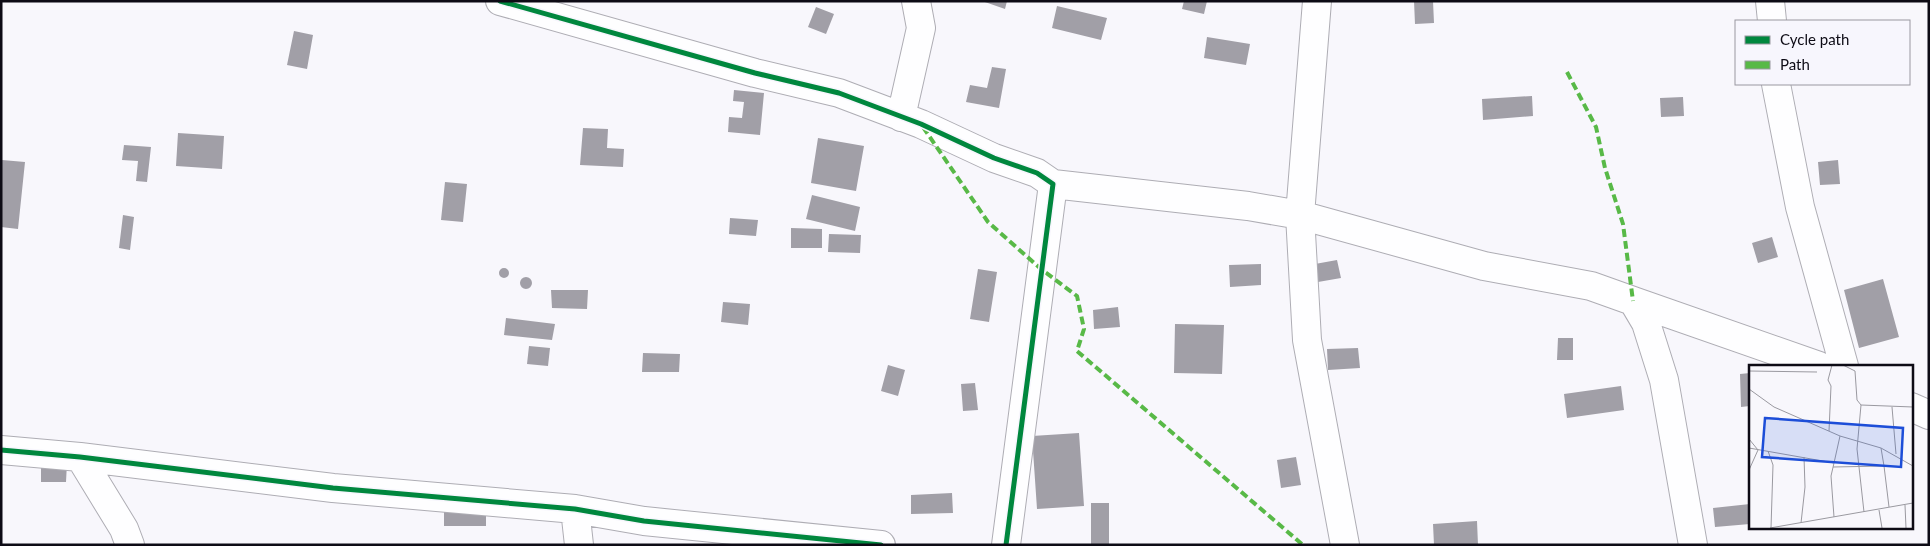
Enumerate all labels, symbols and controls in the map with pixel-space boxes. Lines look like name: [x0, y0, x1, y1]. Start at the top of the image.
legend: [1735, 20, 1910, 85]
text: Cycle path: [1780, 30, 1849, 48]
text: Path: [1780, 55, 1810, 73]
inset map: [1749, 365, 1912, 528]

